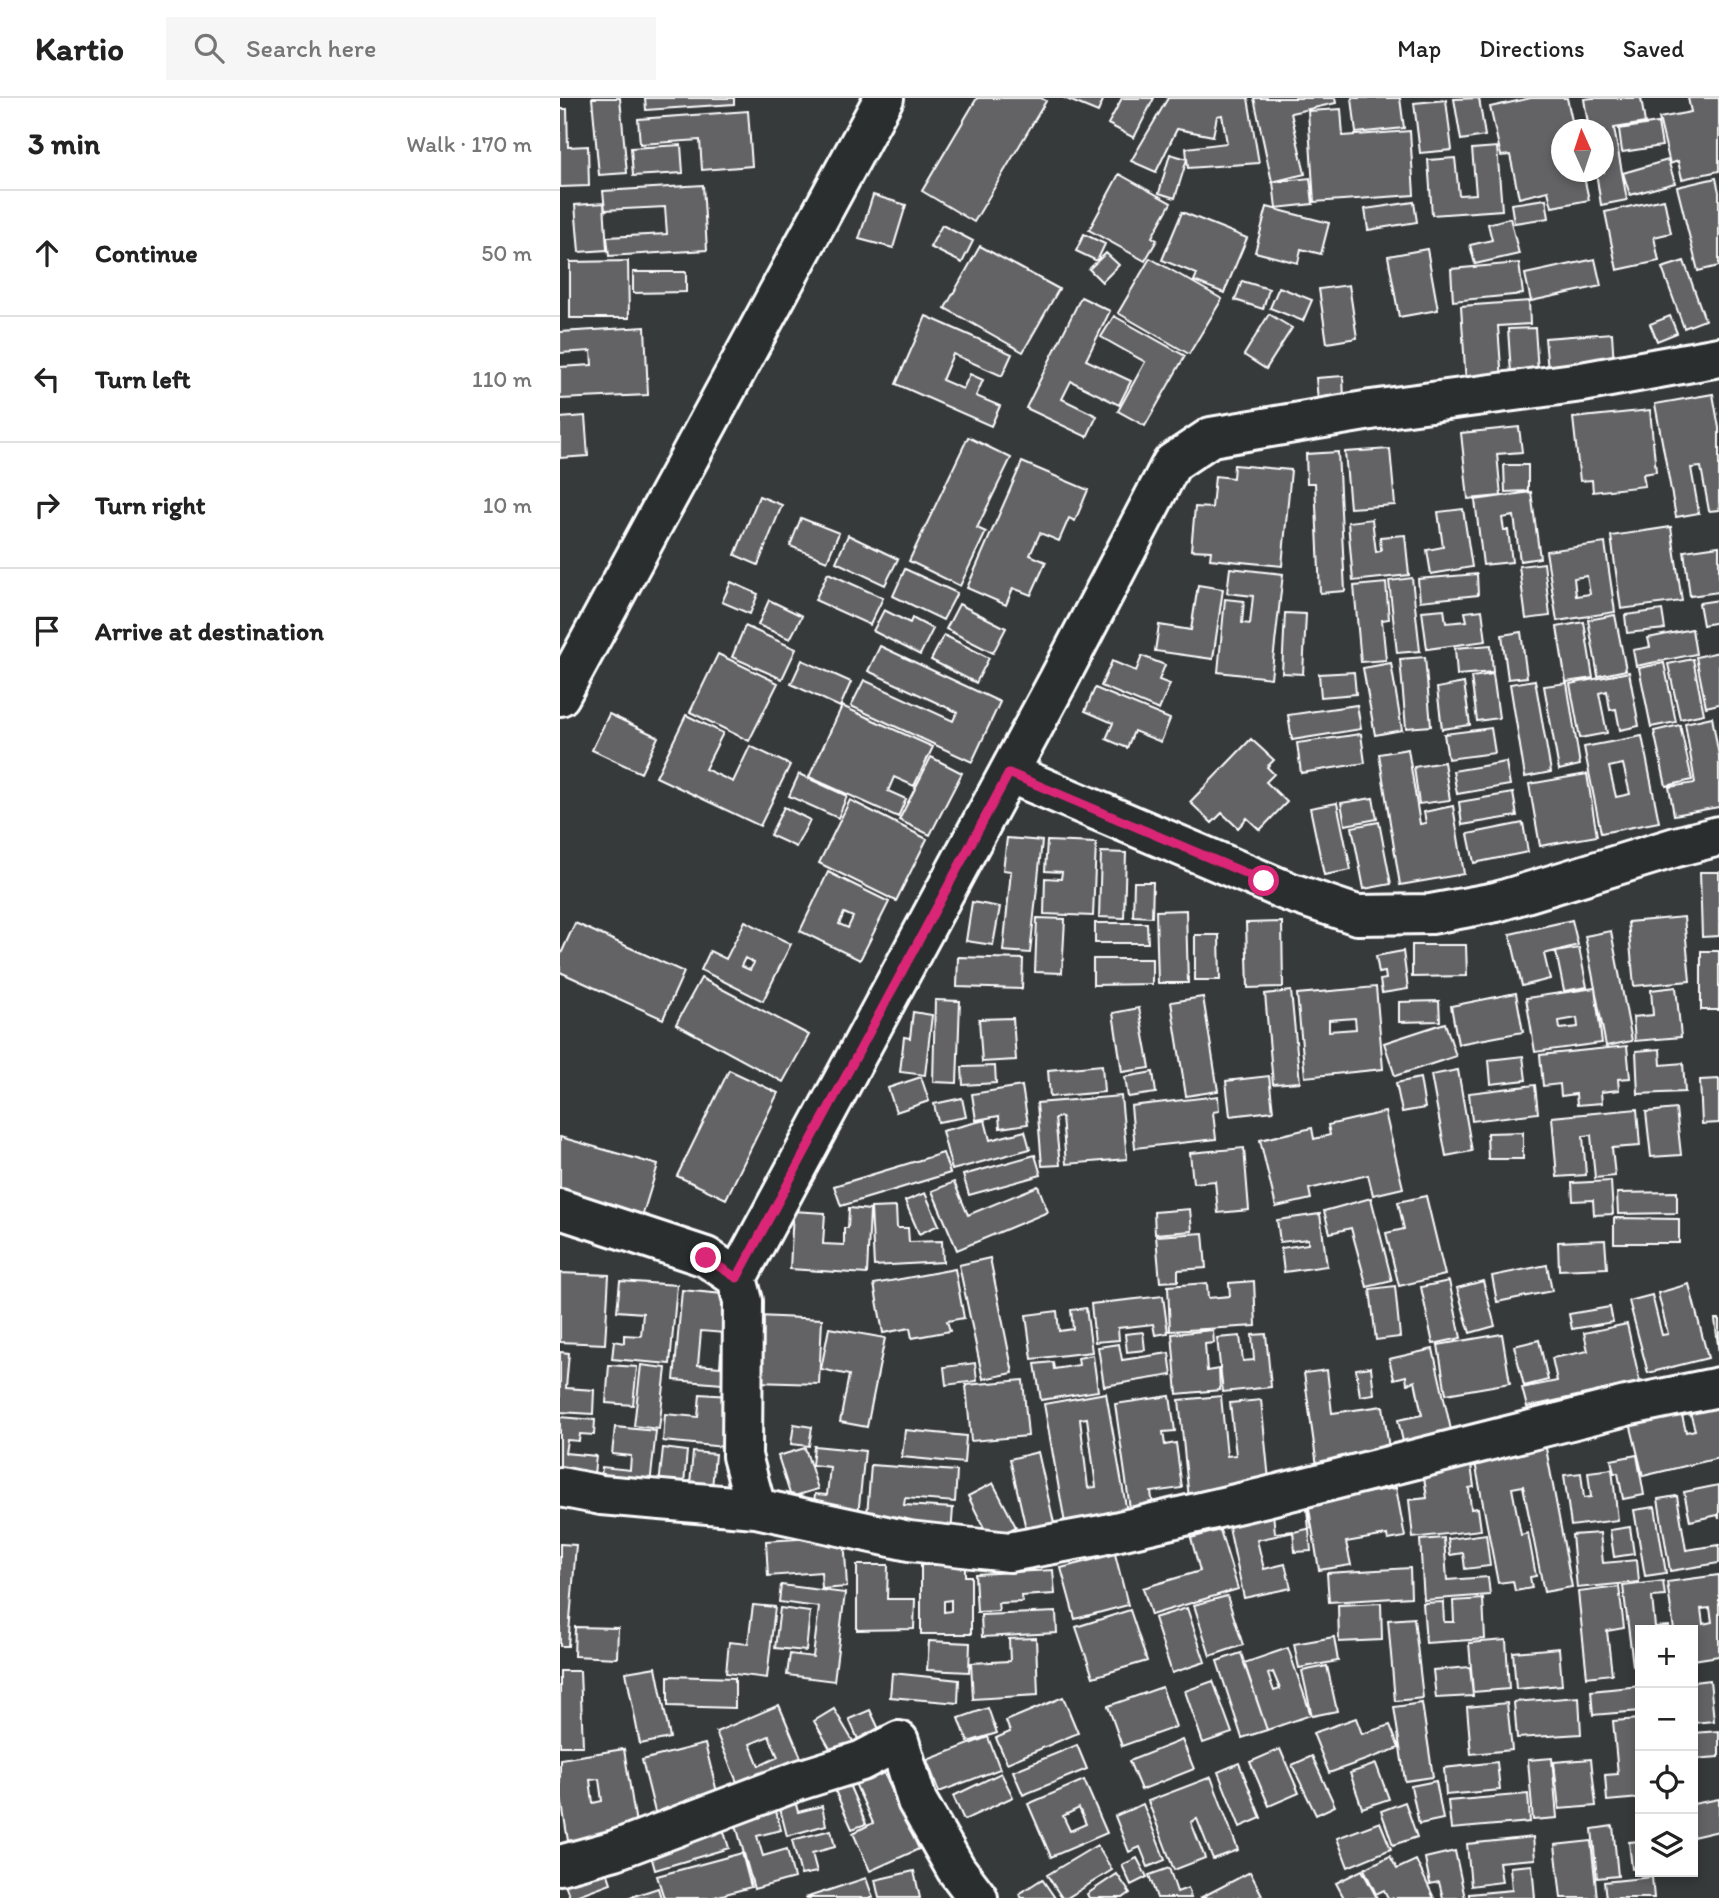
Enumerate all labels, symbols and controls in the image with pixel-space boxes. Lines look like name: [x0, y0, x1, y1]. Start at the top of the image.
search box: [166, 17, 656, 80]
text: Kartio: [35, 29, 124, 68]
icon: search: [190, 29, 228, 67]
text: Search here: [246, 32, 376, 64]
text: Map: [1397, 34, 1441, 63]
text: Directions: [1479, 34, 1585, 63]
text: Saved: [1623, 34, 1684, 63]
north arrow: [1551, 119, 1614, 182]
text: 3 min: [28, 125, 100, 162]
text: Walk · 170 m: [406, 130, 532, 158]
icon: ahead: [28, 234, 66, 272]
text: Continue: [95, 237, 198, 269]
text: 50 m: [481, 239, 532, 267]
icon: left: [28, 360, 66, 398]
text: Turn left: [95, 363, 191, 395]
text: 110 m: [472, 365, 532, 393]
icon: right: [28, 486, 66, 524]
text: Turn right: [95, 489, 206, 521]
text: 10 m: [483, 491, 532, 519]
icon: arrive: [28, 612, 66, 650]
text: Arrive at destination: [95, 615, 324, 647]
route start: [1248, 865, 1279, 896]
route end: [690, 1242, 721, 1273]
map controls: [1635, 1625, 1698, 1877]
button: +: [1635, 1625, 1698, 1688]
button: −: [1635, 1688, 1698, 1751]
button: locate: [1635, 1751, 1698, 1814]
button: layers: [1635, 1814, 1698, 1877]

